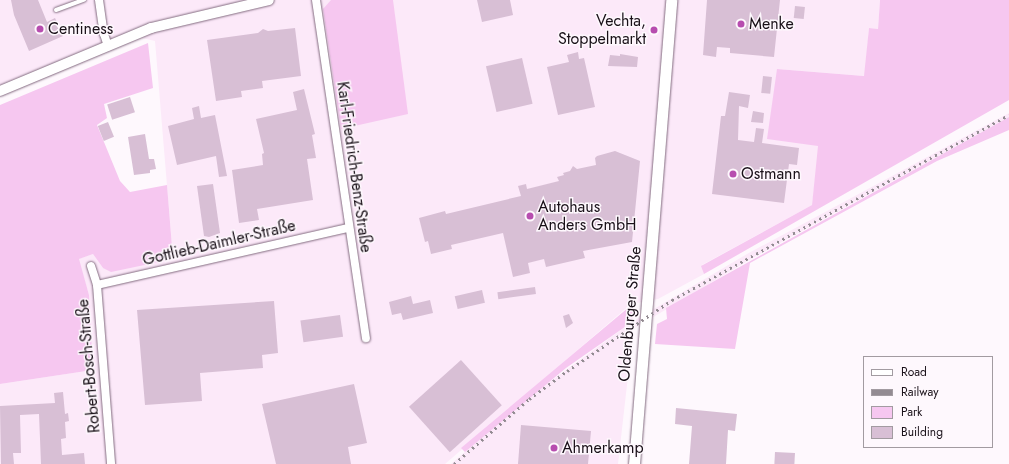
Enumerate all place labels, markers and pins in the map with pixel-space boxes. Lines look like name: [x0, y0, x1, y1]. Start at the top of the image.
place label: Vechta, Stoppelmarkt: [558, 11, 646, 49]
place label: Menke: [749, 14, 794, 34]
place label: Centiness: [48, 19, 113, 39]
marker: Menke: [736, 19, 746, 29]
marker: Centiness: [35, 24, 45, 34]
marker: Vechta, Stoppelmarkt: [649, 25, 659, 35]
place label: Ostmann: [741, 164, 801, 184]
marker: Ostmann: [728, 169, 738, 179]
place label: Autohaus Anders GmbH: [538, 197, 636, 235]
marker: Autohaus Anders GmbH: [525, 211, 535, 221]
place label: Ahmerkamp: [562, 438, 644, 458]
marker: Ahmerkamp: [549, 443, 559, 453]

